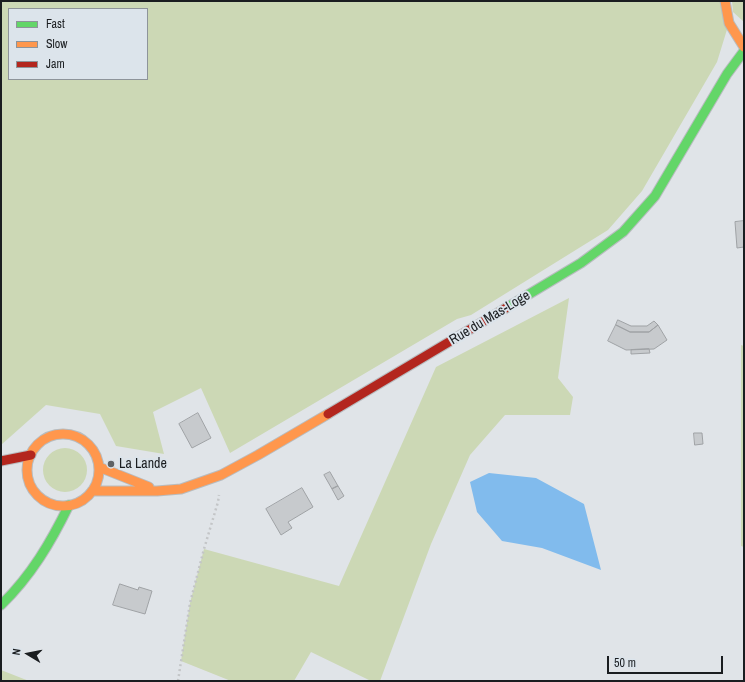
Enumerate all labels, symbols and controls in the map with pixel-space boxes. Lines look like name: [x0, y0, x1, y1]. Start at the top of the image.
legend: [8, 8, 148, 80]
text: Fast: [46, 16, 65, 32]
text: Slow: [46, 36, 67, 52]
text: Jam: [46, 56, 65, 72]
street label: Rue du Mas-Loge: [447, 287, 533, 349]
place label: La Lande: [119, 456, 167, 472]
marker: La Lande: [106, 459, 116, 469]
north arrow: [8, 634, 48, 674]
text: N: [9, 648, 24, 656]
scale bar: [609, 648, 725, 674]
text: 50 m: [614, 655, 636, 671]

